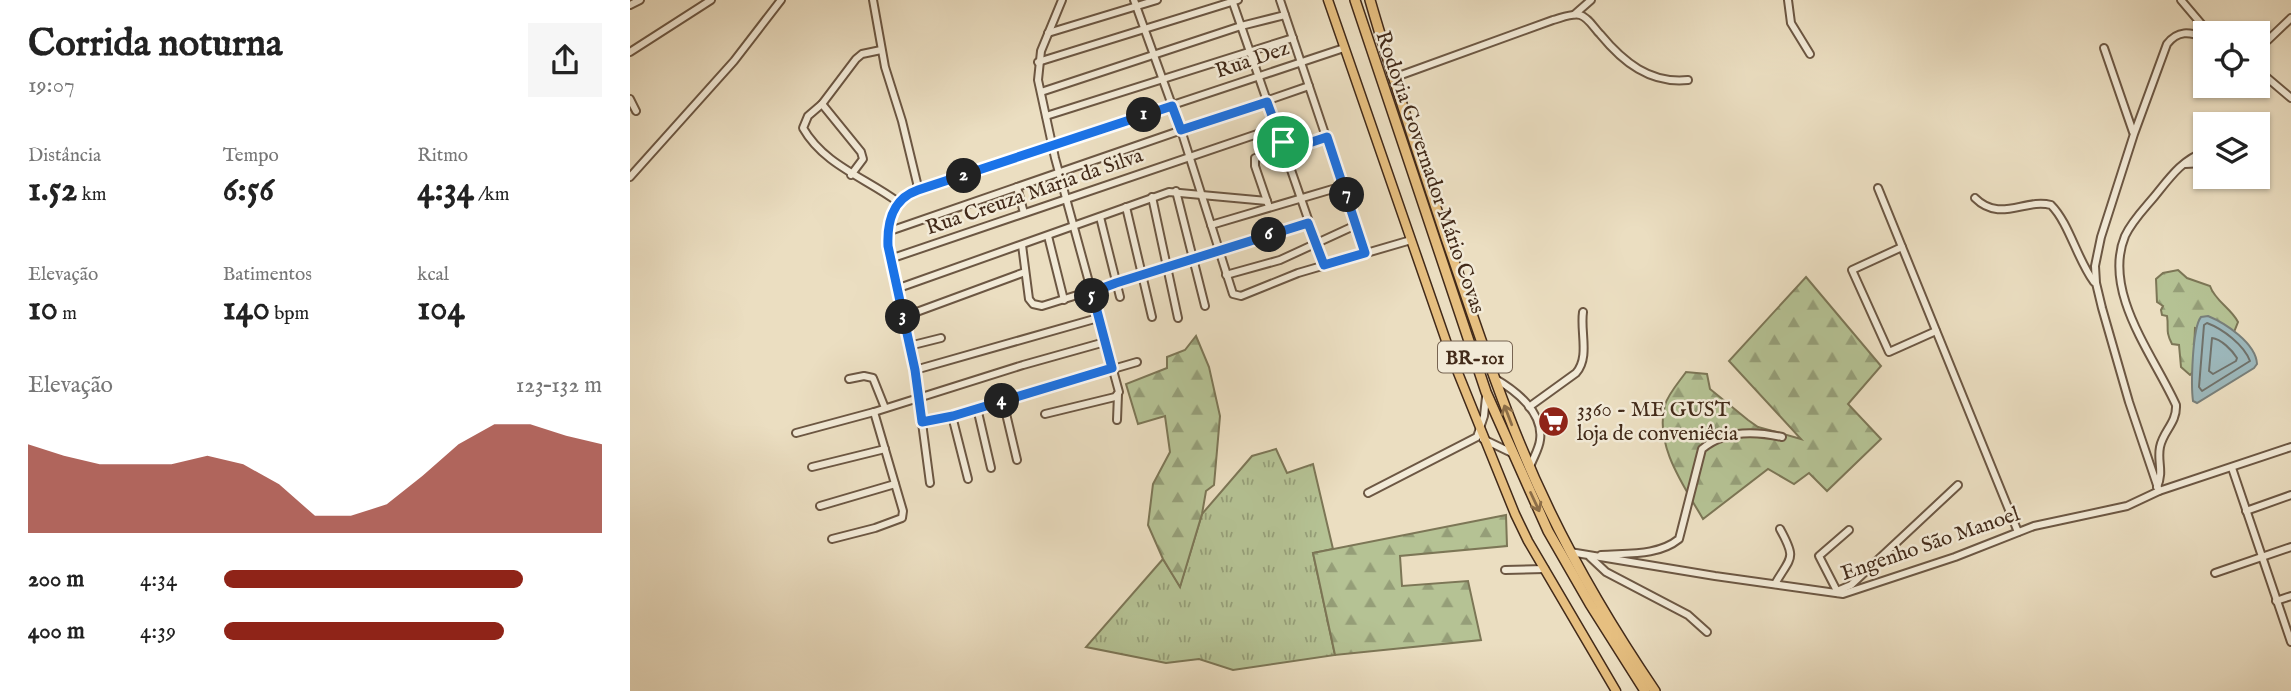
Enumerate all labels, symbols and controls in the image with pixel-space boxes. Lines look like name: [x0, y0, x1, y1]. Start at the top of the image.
text: Corrida noturna: [28, 21, 283, 69]
map controls: [2193, 21, 2270, 189]
button: locate: [2193, 21, 2270, 98]
button: share: [528, 23, 602, 97]
street label: Rodovia Governador Mário Covas: [1368, 28, 1491, 317]
street label: Rua Dez: [1212, 35, 1293, 86]
text: 19:07: [28, 71, 75, 100]
pin: 1: [1126, 97, 1162, 132]
text: 1: [1140, 102, 1147, 126]
pin: [1253, 112, 1313, 172]
button: layers: [2193, 112, 2270, 189]
icon: arrive: [1264, 123, 1302, 161]
street label: Rua Creuza Maria da Silva: [922, 142, 1147, 242]
text: Distância: [28, 144, 101, 168]
text: Tempo: [223, 144, 279, 168]
text: Ritmo: [417, 144, 468, 168]
pin: 2: [946, 158, 982, 194]
text: 2: [959, 163, 968, 187]
text: 1.52: [28, 168, 78, 213]
text: 6:56: [223, 168, 274, 213]
text: 4:34: [417, 168, 474, 213]
pin: 7: [1330, 178, 1364, 212]
text: 7: [1342, 182, 1351, 206]
text: km: [78, 183, 107, 207]
text: /km: [474, 183, 509, 207]
pin: 6: [1252, 218, 1286, 252]
text: 6: [1264, 222, 1273, 246]
text: Elevação: [28, 263, 98, 287]
text: Batimentos: [223, 263, 312, 287]
text: kcal: [417, 263, 449, 287]
pin: 5: [1074, 278, 1110, 314]
text: 5: [1088, 283, 1095, 307]
text: 10: [28, 287, 58, 332]
text: 140: [223, 287, 270, 332]
text: 104: [417, 287, 465, 332]
pin: 3: [886, 300, 920, 334]
text: m: [58, 302, 77, 326]
text: bpm: [270, 302, 309, 326]
text: 3: [899, 304, 906, 328]
road number: BR-101: [1438, 342, 1512, 372]
text: Elevação: [28, 371, 113, 400]
text: 123–132 m: [516, 371, 602, 400]
pin: 4: [984, 384, 1020, 418]
text: 4: [997, 388, 1006, 412]
place label: 3360 - ME GUST loja de conveniêcia: [1577, 397, 1739, 448]
one-way arrow: [1501, 404, 1514, 426]
supermarket icon: 3360 - ME GUST loja de conveniêcia: [1537, 404, 1571, 438]
one-way arrow: [1529, 491, 1542, 512]
street label: Engenho São Manoel: [1837, 501, 2024, 588]
text: 200 m: [28, 565, 84, 594]
text: 4:34: [140, 565, 177, 594]
text: 400 m: [28, 617, 85, 646]
text: 4:39: [140, 617, 176, 646]

